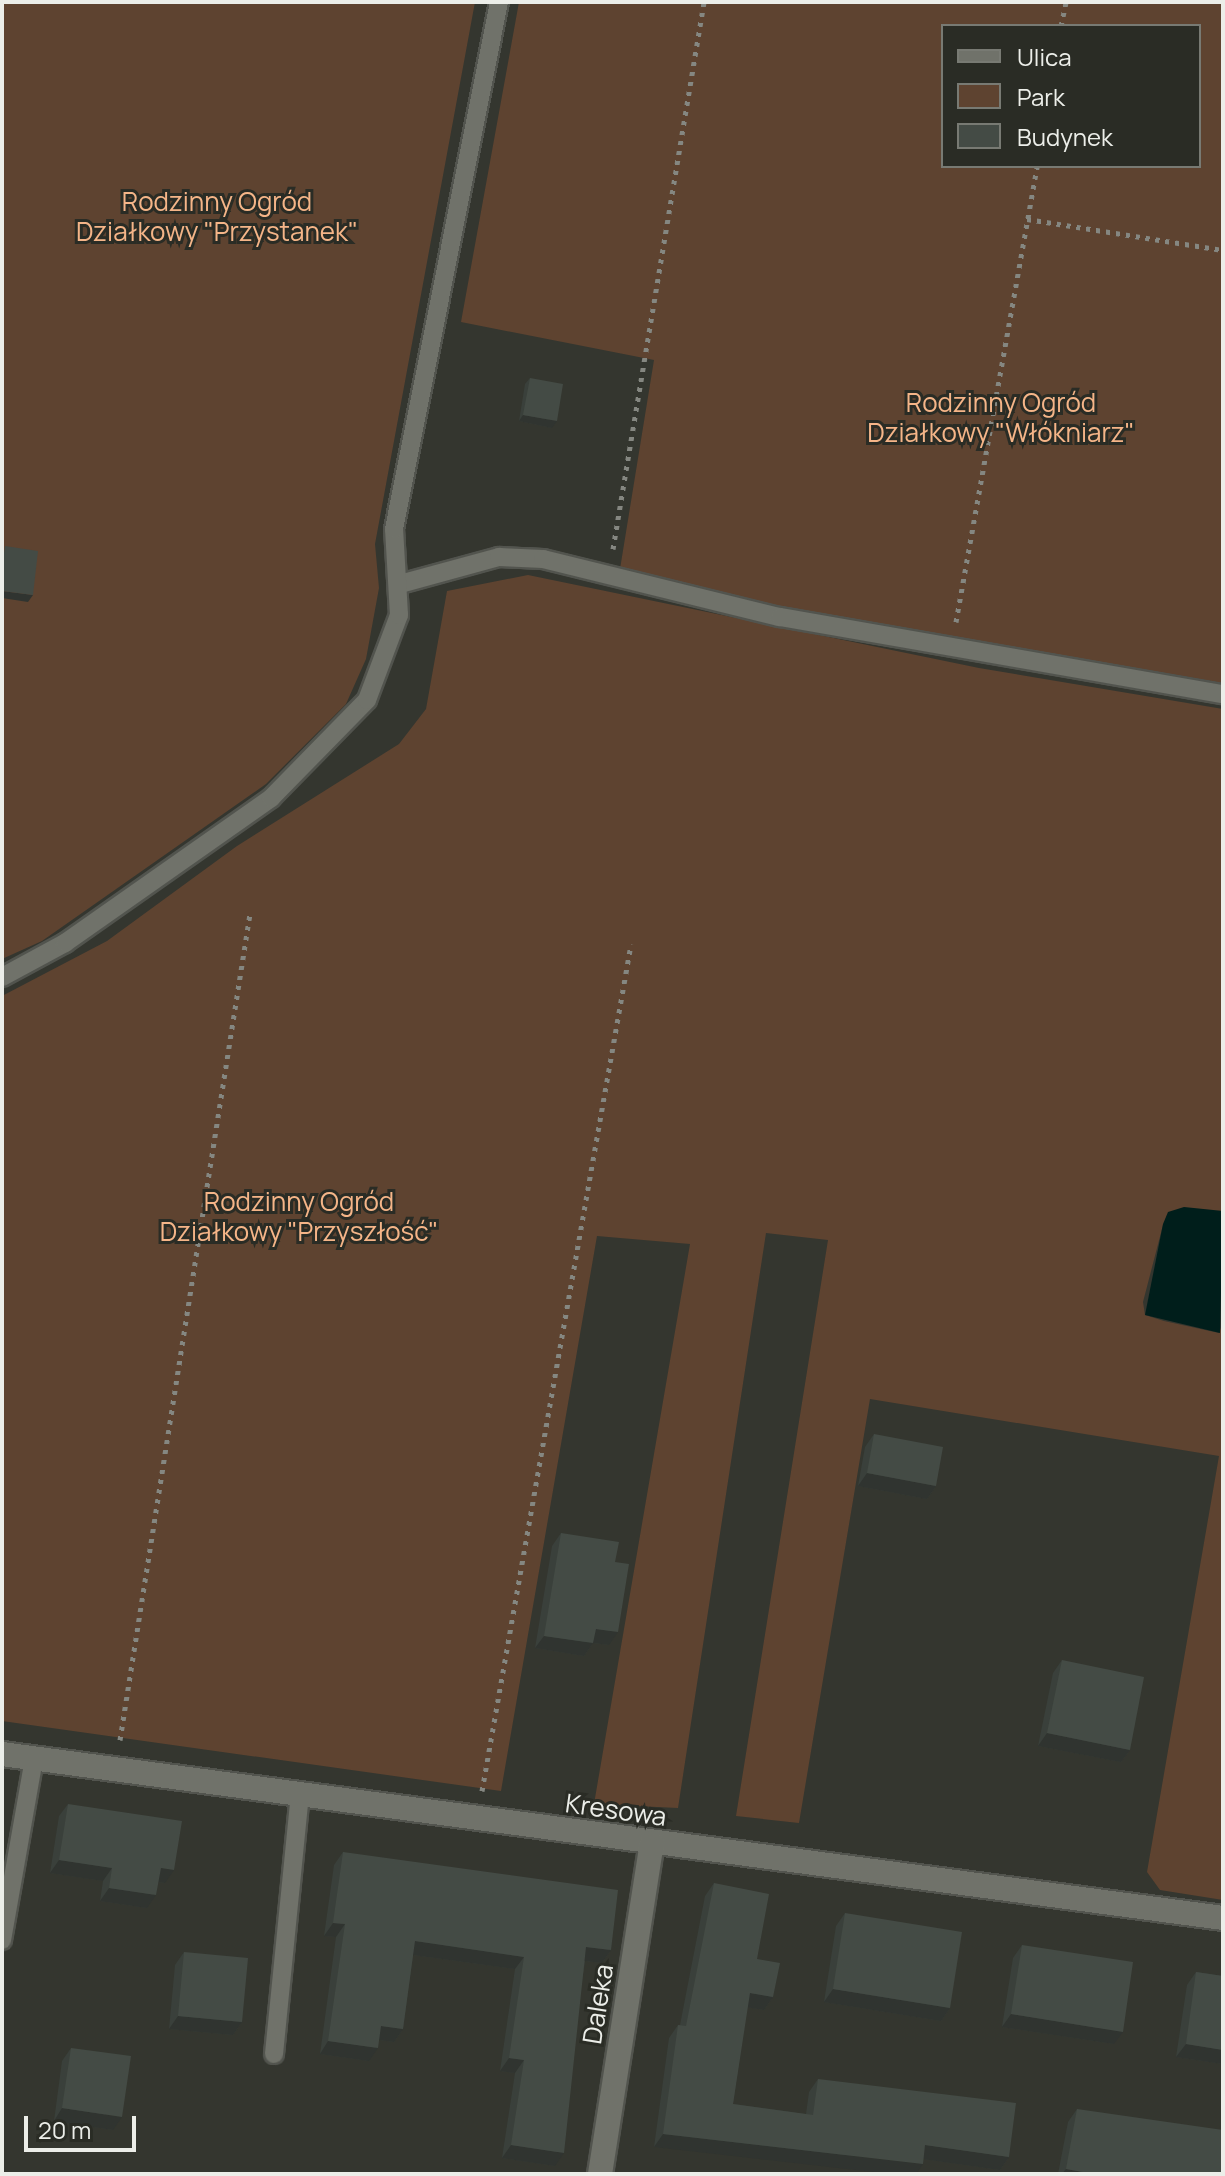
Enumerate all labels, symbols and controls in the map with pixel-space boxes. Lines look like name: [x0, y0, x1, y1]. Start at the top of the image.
legend: [941, 24, 1201, 168]
text: Ulica: [1017, 40, 1072, 73]
text: Park: [1017, 80, 1065, 113]
text: Budynek: [1017, 120, 1113, 153]
park label: Rodzinny Ogród Działkowy "Przystanek": [76, 186, 358, 248]
park label: Rodzinny Ogród Działkowy "Włókniarz": [867, 387, 1135, 448]
park label: Rodzinny Ogród Działkowy "Przyszłość": [160, 1186, 438, 1248]
street label: Kresowa: [563, 1787, 669, 1833]
street label: Daleka: [576, 1962, 620, 2046]
scale bar: [28, 2100, 140, 2150]
text: 20 m: [38, 2113, 91, 2146]

